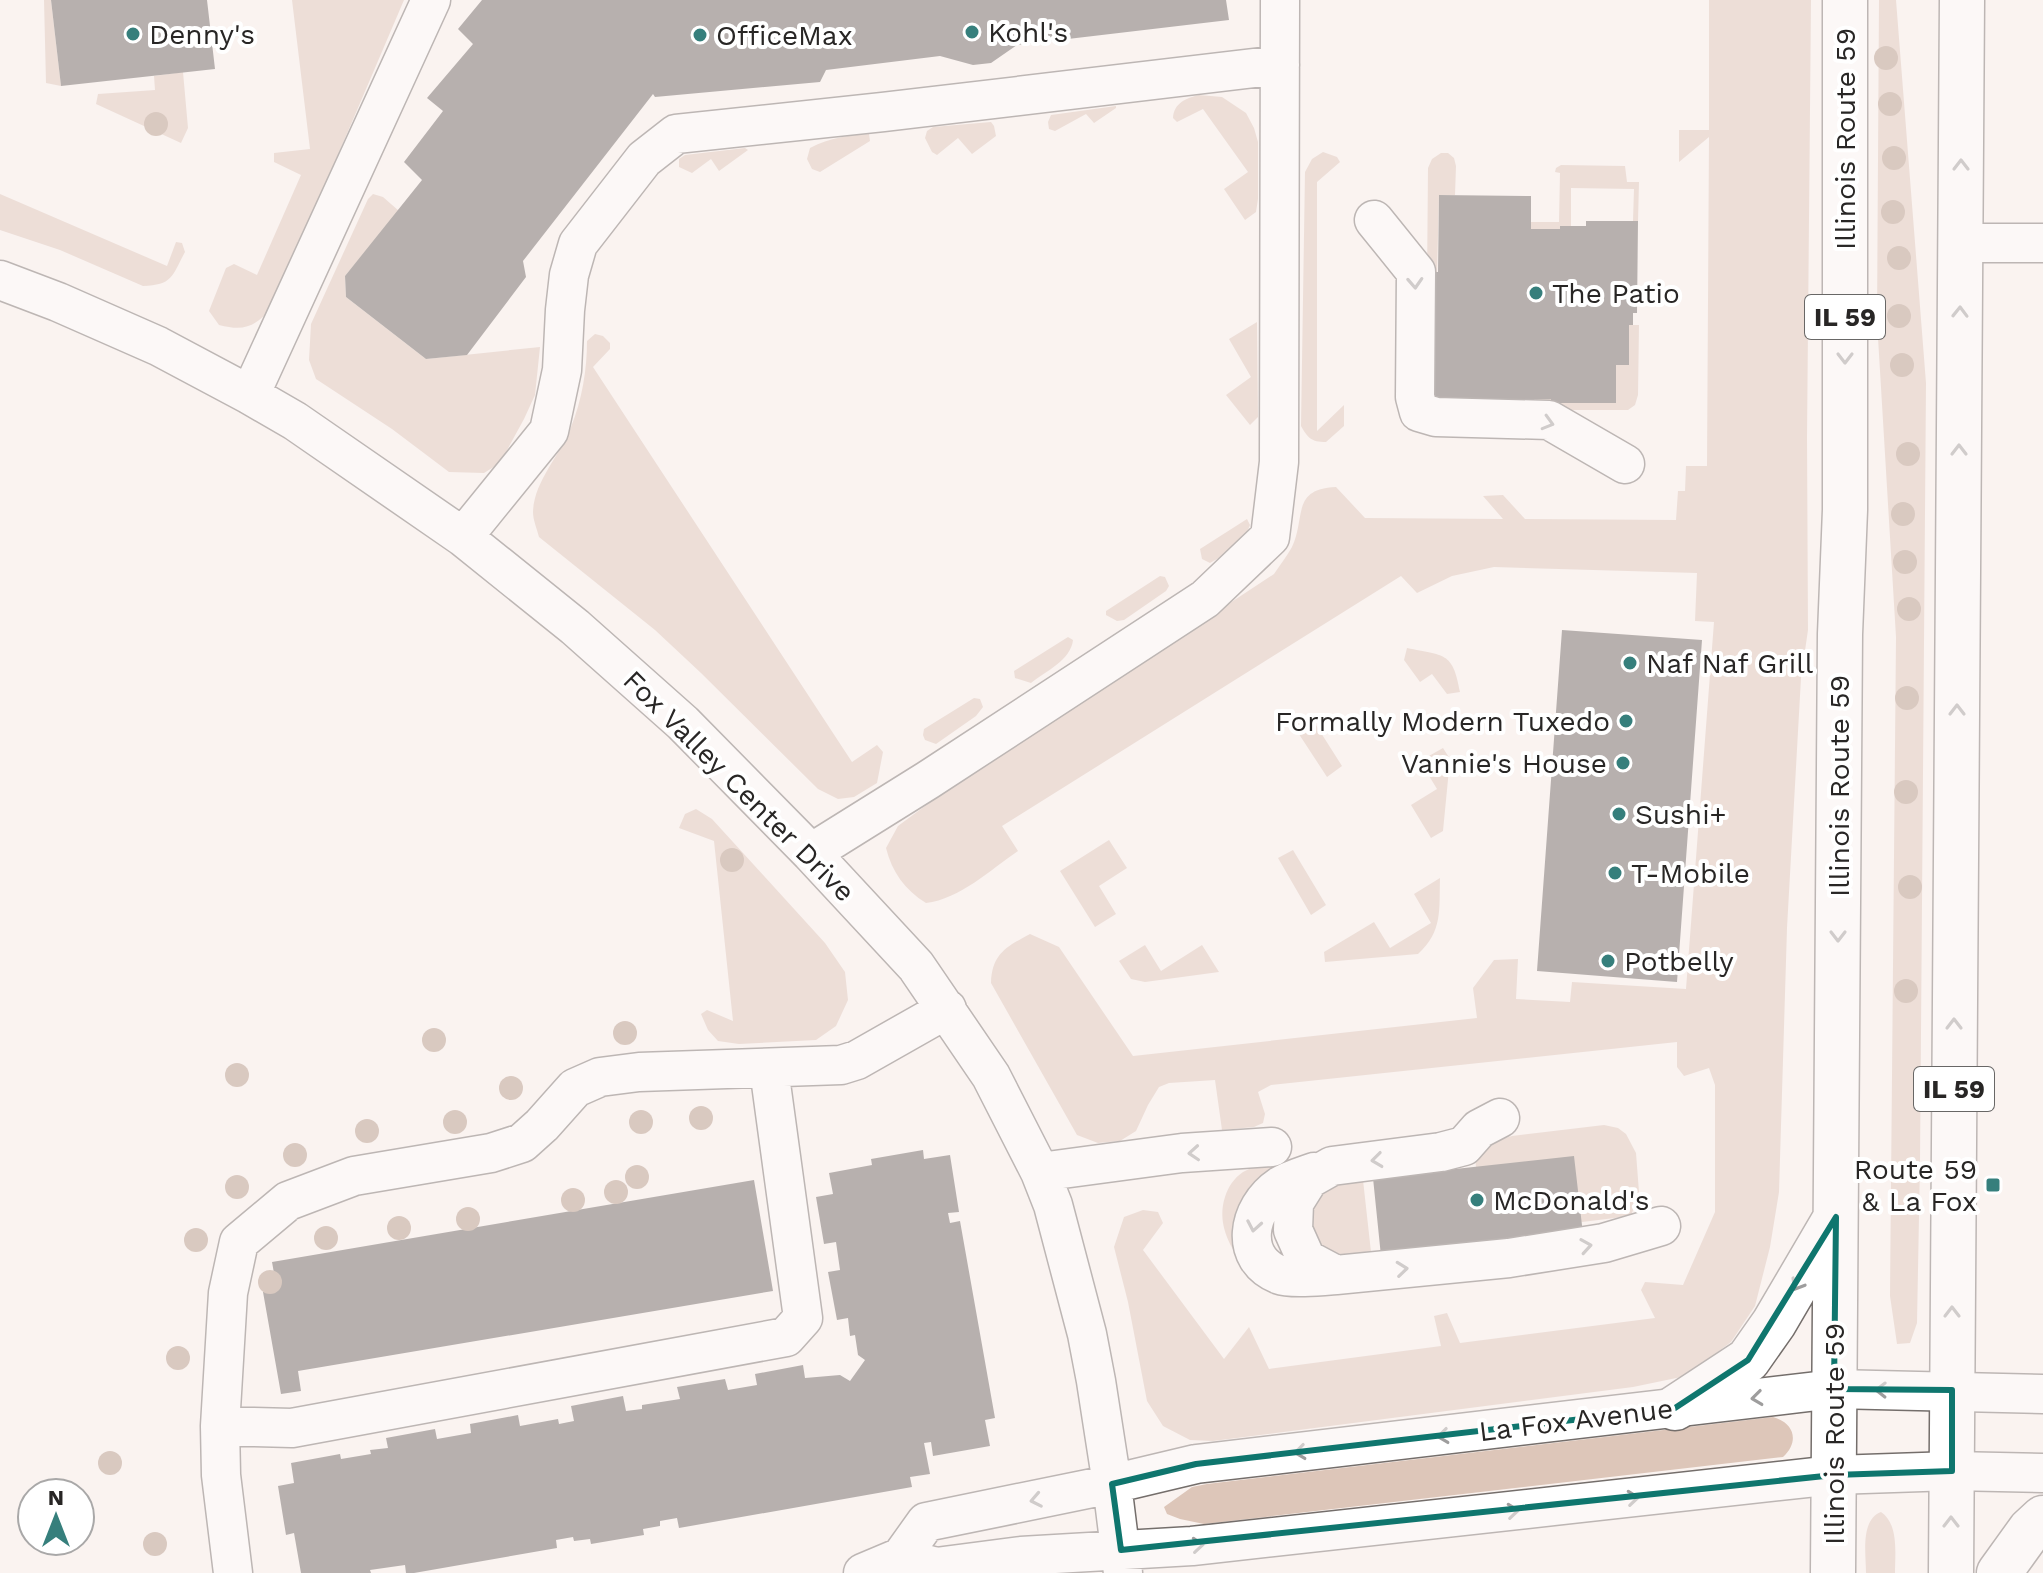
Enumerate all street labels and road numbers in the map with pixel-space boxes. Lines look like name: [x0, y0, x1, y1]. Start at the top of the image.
street label: Illinois Route 59: [1829, 28, 1862, 250]
road number: IL 59: [1805, 295, 1885, 339]
street label: Fox Valley Center Drive: [617, 664, 861, 908]
street label: Illinois Route 59: [1823, 675, 1856, 897]
road number: IL 59: [1914, 1067, 1994, 1111]
street label: Illinois Route 59: [1818, 1323, 1851, 1545]
street label: La Fox Avenue: [1477, 1392, 1675, 1448]

